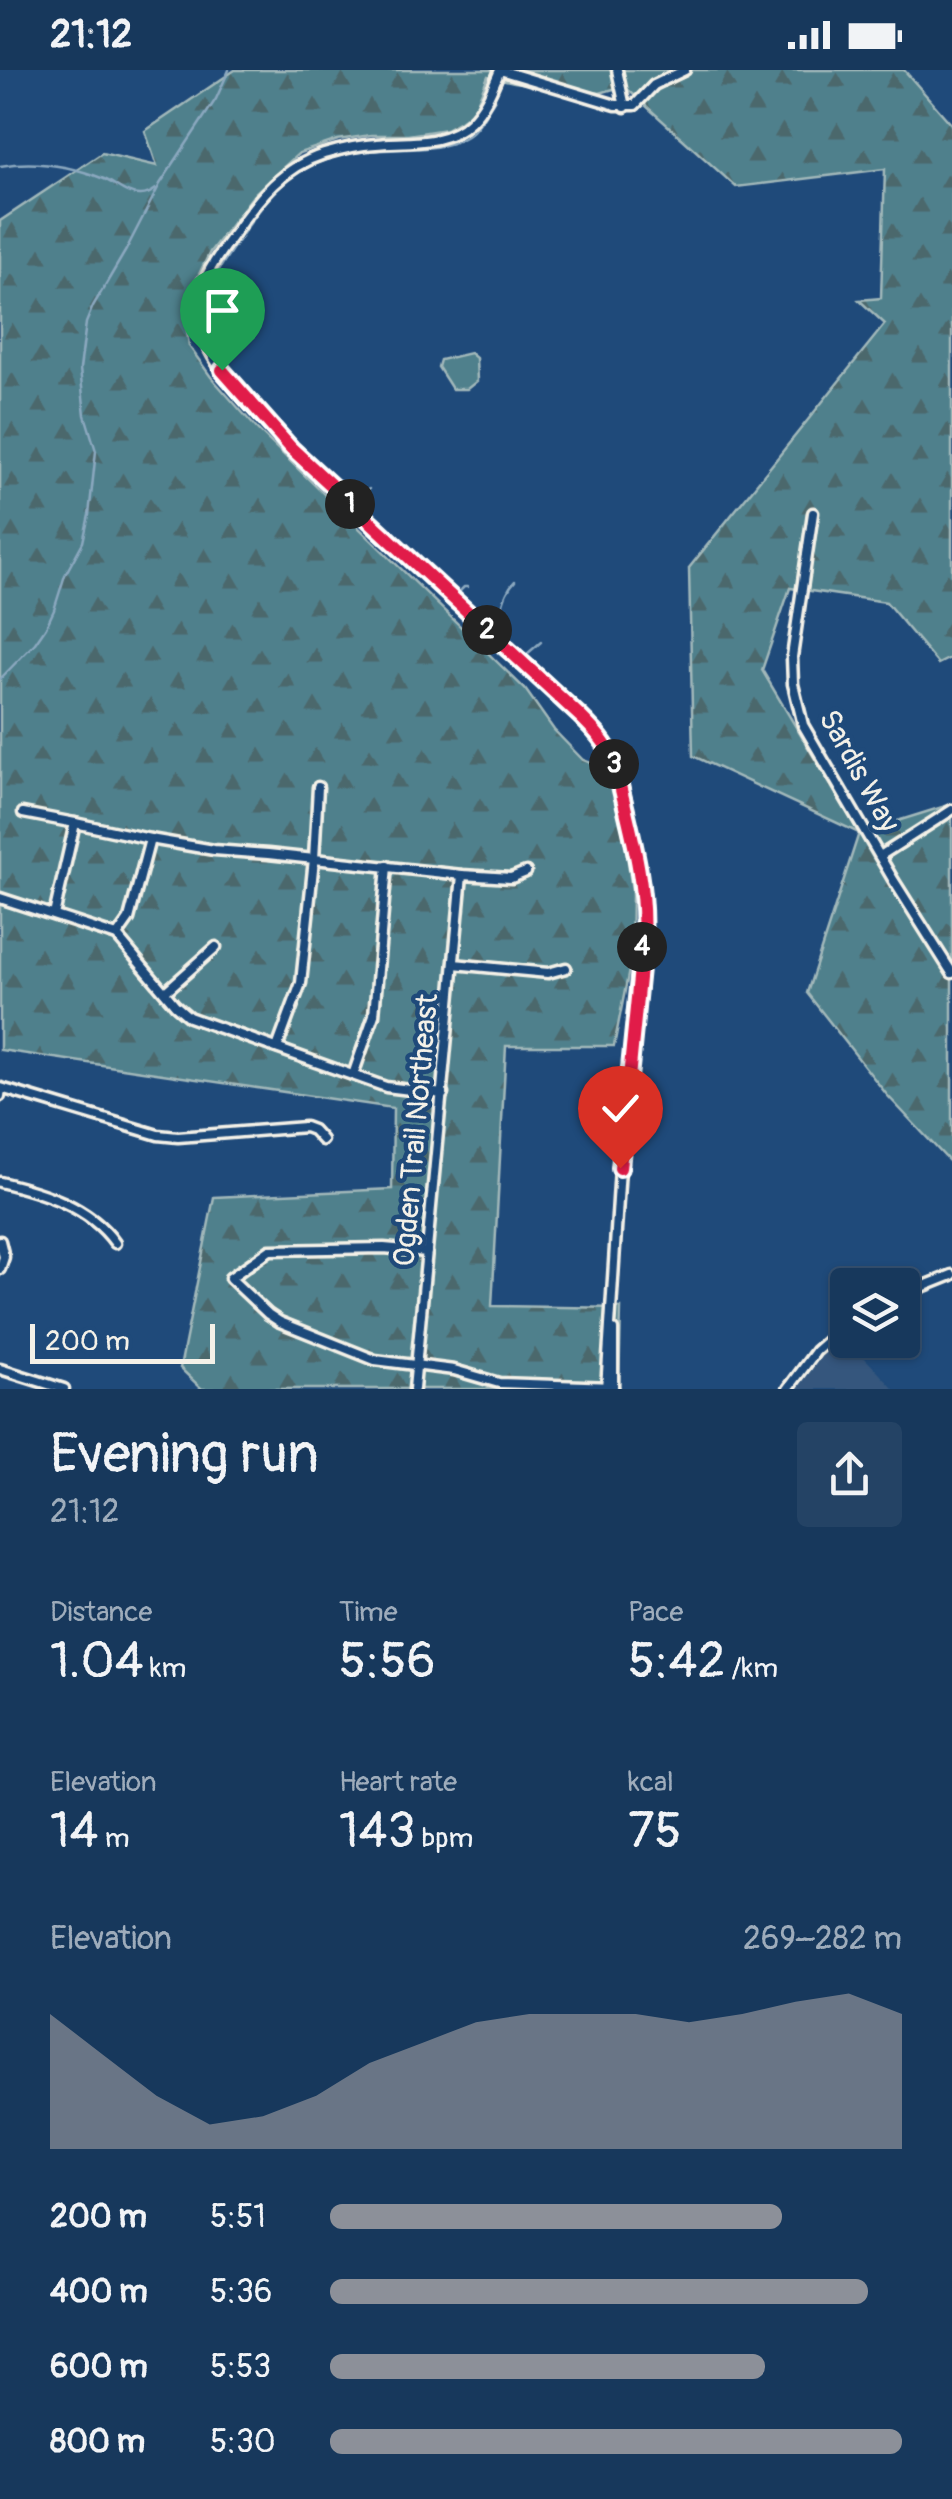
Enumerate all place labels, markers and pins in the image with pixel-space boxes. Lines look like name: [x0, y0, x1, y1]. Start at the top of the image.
pin: [180, 268, 265, 371]
pin: 1: [325, 479, 375, 529]
pin: 2: [462, 605, 512, 655]
pin: 3: [589, 739, 639, 789]
pin: 4: [617, 922, 667, 972]
pin: [578, 1066, 663, 1169]

